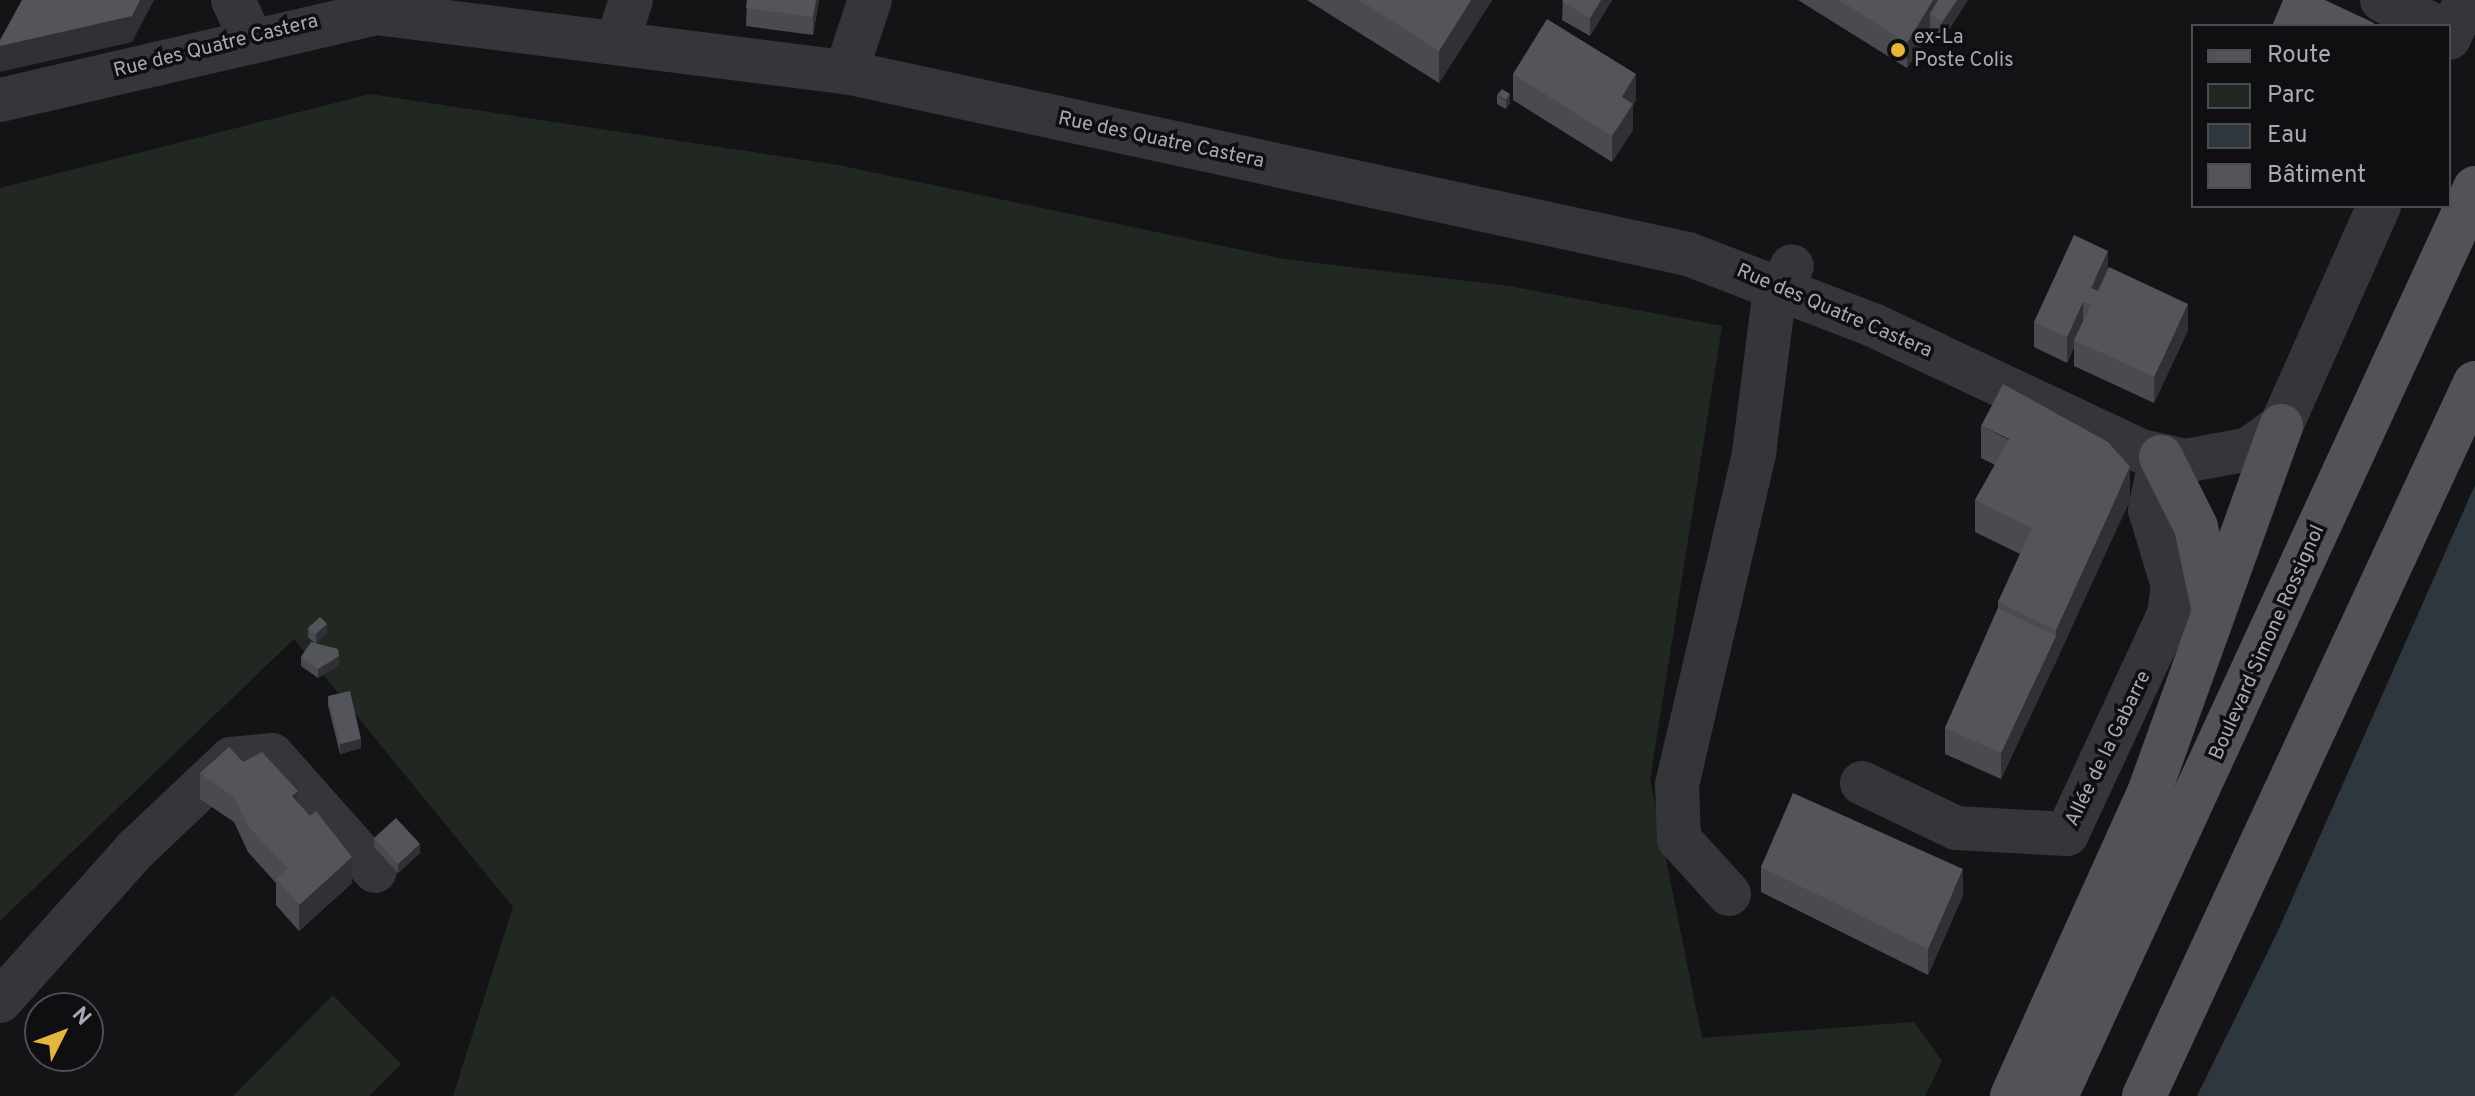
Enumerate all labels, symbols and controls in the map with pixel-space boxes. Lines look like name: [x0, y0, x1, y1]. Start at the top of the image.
street label: Rue des Quatre Castera: [111, 10, 321, 84]
legend: [2191, 24, 2451, 208]
place label: ex-La Poste Colis: [1914, 26, 2014, 73]
marker: ex-La Poste Colis: [1889, 41, 1907, 59]
text: Route: [2267, 41, 2331, 71]
text: Parc: [2267, 81, 2315, 111]
street label: Rue des Quatre Castera: [1056, 107, 1266, 175]
text: Eau: [2267, 121, 2307, 151]
text: Bâtiment: [2267, 161, 2366, 191]
street label: Rue des Quatre Castera: [1733, 260, 1935, 364]
street label: Boulevard Simone Rossignol: [2205, 522, 2331, 764]
street label: Allée de la Gabarre: [2061, 667, 2157, 831]
north arrow: [24, 992, 104, 1072]
text: N: [65, 1002, 96, 1032]

